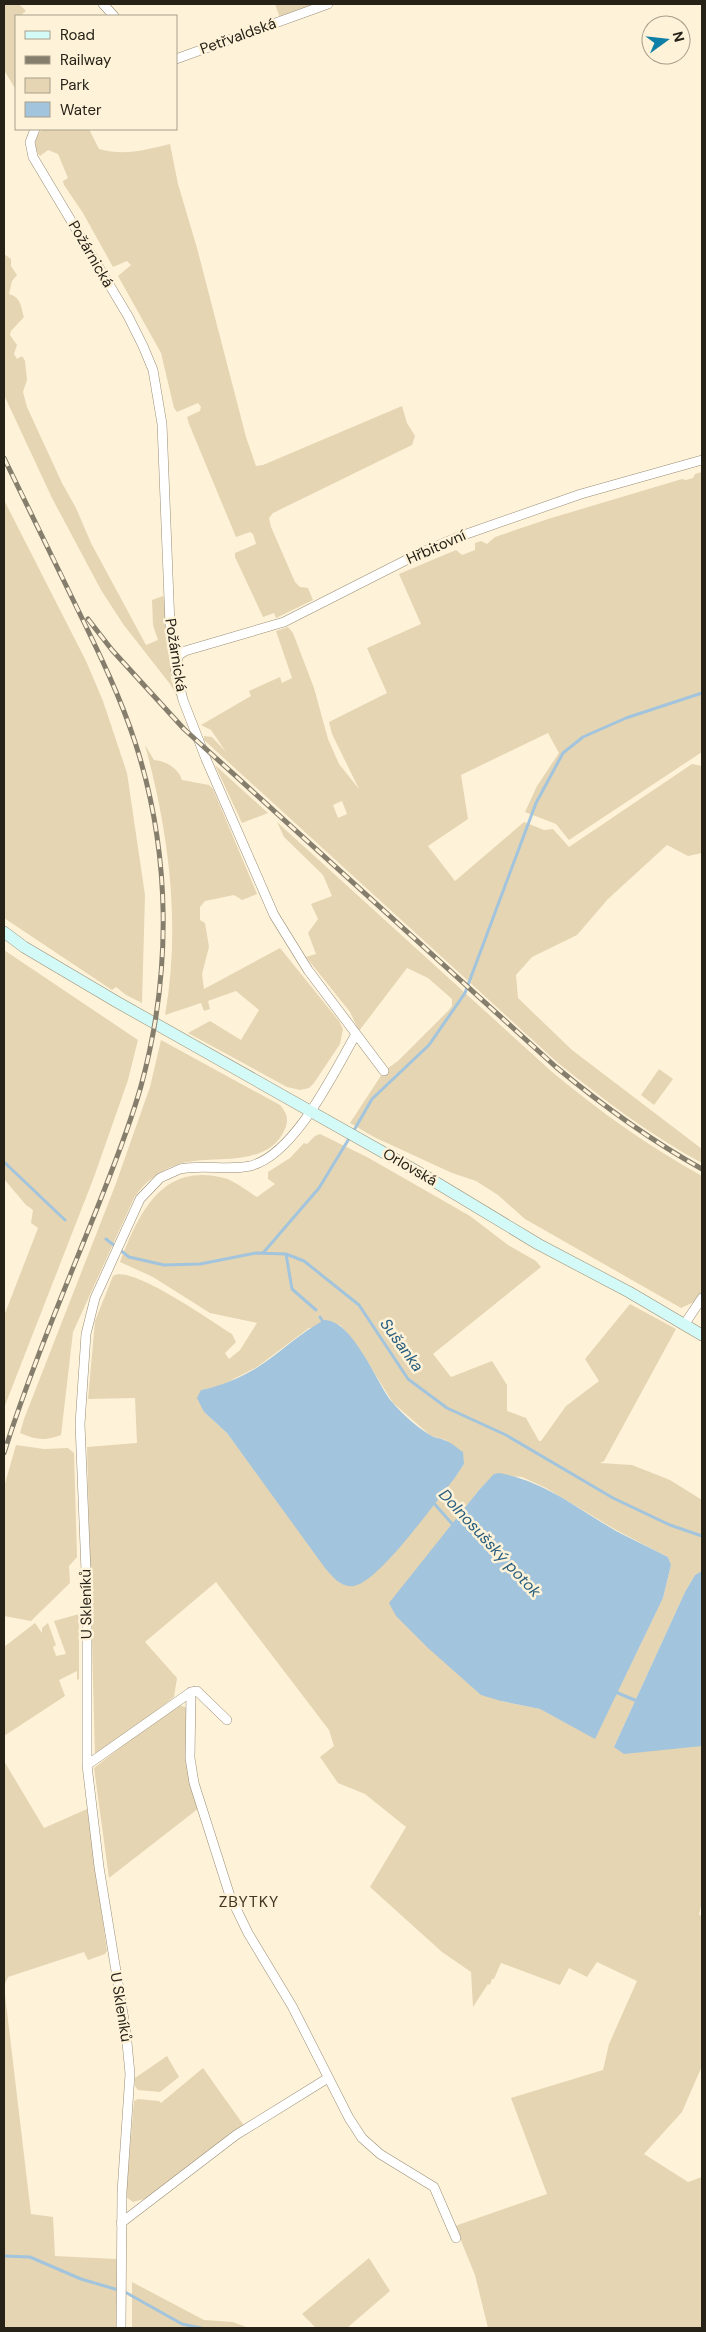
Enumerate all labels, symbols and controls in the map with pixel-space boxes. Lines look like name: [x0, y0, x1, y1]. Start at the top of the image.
street label: Petřvaldská: [197, 13, 279, 59]
legend: [15, 15, 178, 130]
north arrow: [641, 15, 691, 65]
text: Road: [60, 25, 95, 45]
text: N: [669, 29, 689, 44]
text: Railway: [60, 50, 112, 70]
text: Park: [60, 75, 90, 95]
text: Water: [60, 100, 102, 120]
street label: Požárnická: [64, 217, 118, 291]
street label: Hřbitovní: [403, 525, 469, 569]
street label: Požárnická: [160, 617, 192, 693]
street label: Orlovská: [379, 1143, 441, 1191]
water label: Sušanka: [375, 1314, 429, 1376]
water label: Dolnosušský potok: [434, 1484, 546, 1602]
street label: U Skleníků: [75, 1569, 97, 1639]
district label: ZBYTKY: [219, 1891, 279, 1912]
street label: U Skleníků: [106, 1971, 136, 2043]

